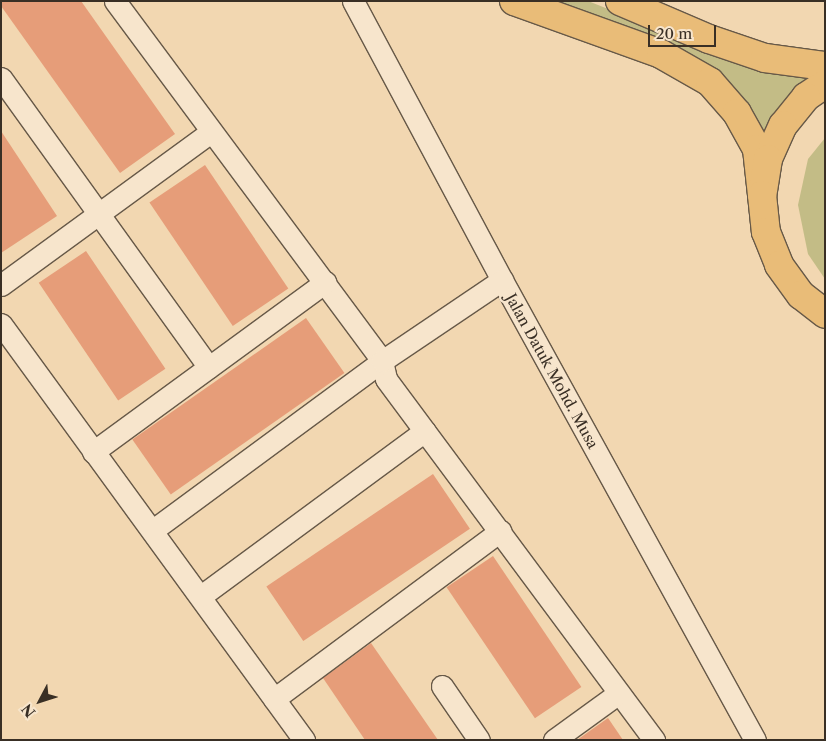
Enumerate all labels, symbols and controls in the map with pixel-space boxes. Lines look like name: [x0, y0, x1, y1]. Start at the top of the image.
scale bar: [651, 15, 718, 47]
text: 20 m: [656, 24, 692, 43]
street label: Jalan Datuk Mohd. Musa: [502, 290, 602, 452]
north arrow: [15, 676, 65, 726]
text: N: [18, 700, 39, 721]

